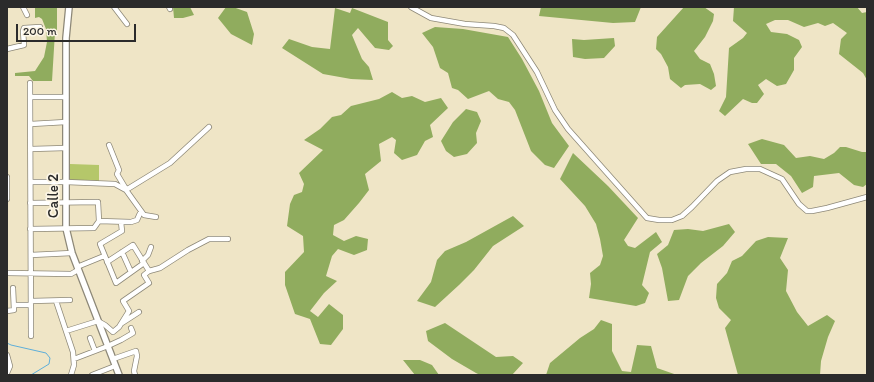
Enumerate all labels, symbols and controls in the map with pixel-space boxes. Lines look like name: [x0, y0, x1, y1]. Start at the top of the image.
scale bar: [18, 16, 138, 42]
text: 200 m: [23, 24, 57, 38]
street label: Calle 2: [45, 174, 63, 218]

